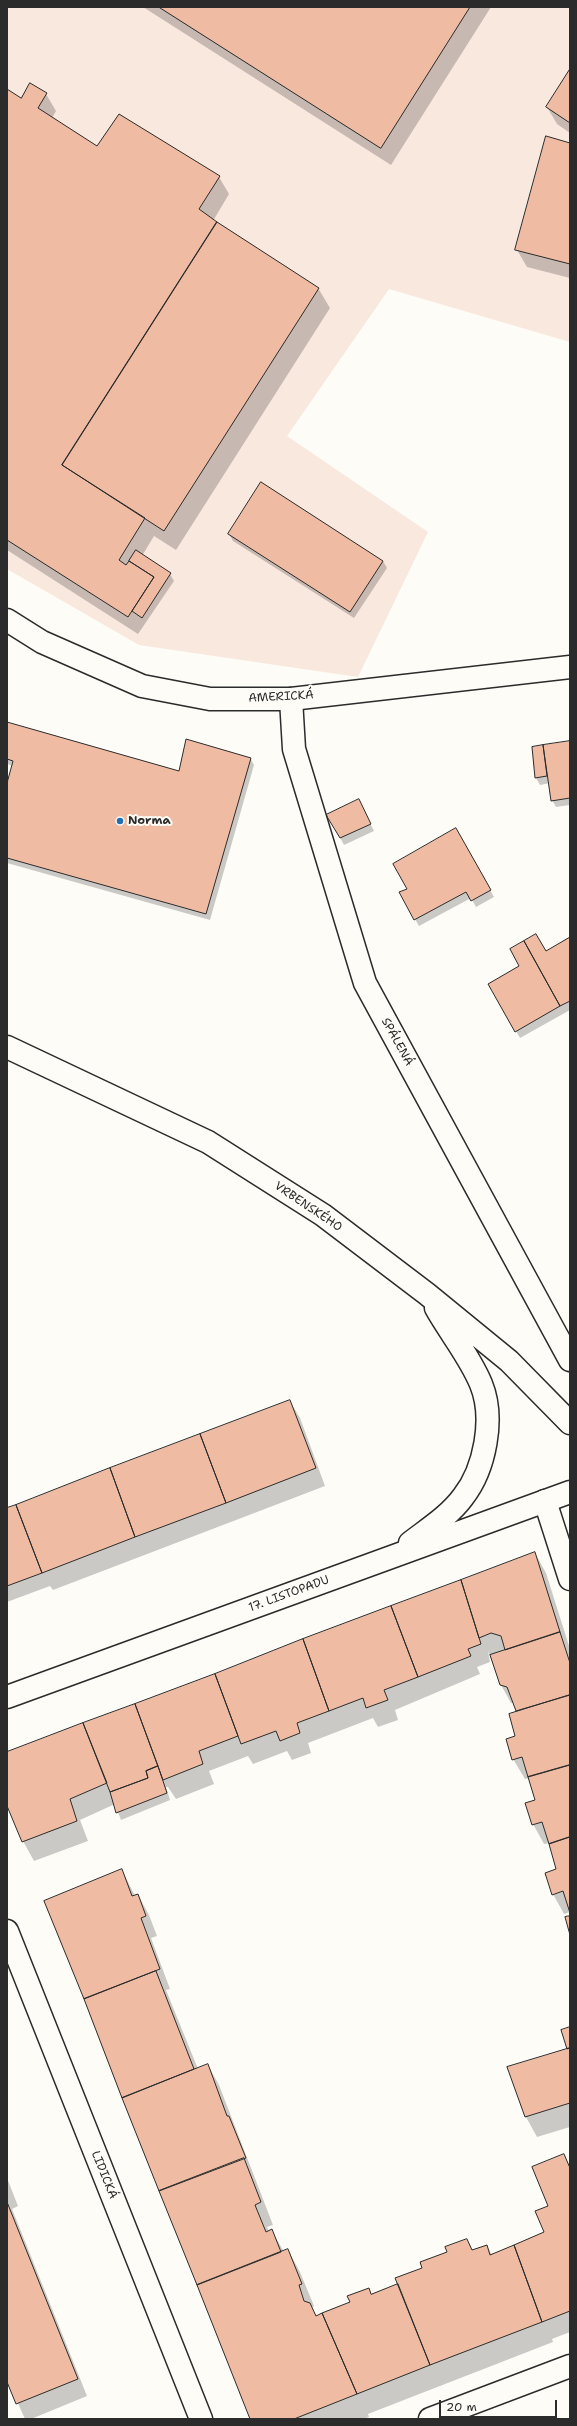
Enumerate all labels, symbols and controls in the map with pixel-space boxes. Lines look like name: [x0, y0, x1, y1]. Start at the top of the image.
street label: AMERICKÁ: [248, 688, 314, 706]
place label: Norma: [128, 814, 171, 828]
marker: Norma: [115, 816, 125, 826]
street label: SPÁLENÁ: [378, 1015, 416, 1069]
street label: VRBENSKÉHO: [271, 1179, 345, 1235]
street label: 17. LISTOPADU: [247, 1573, 331, 1615]
street label: LIDICKÁ: [88, 2149, 120, 2201]
scale bar: [441, 2392, 559, 2418]
text: 20 m: [446, 2399, 477, 2415]

